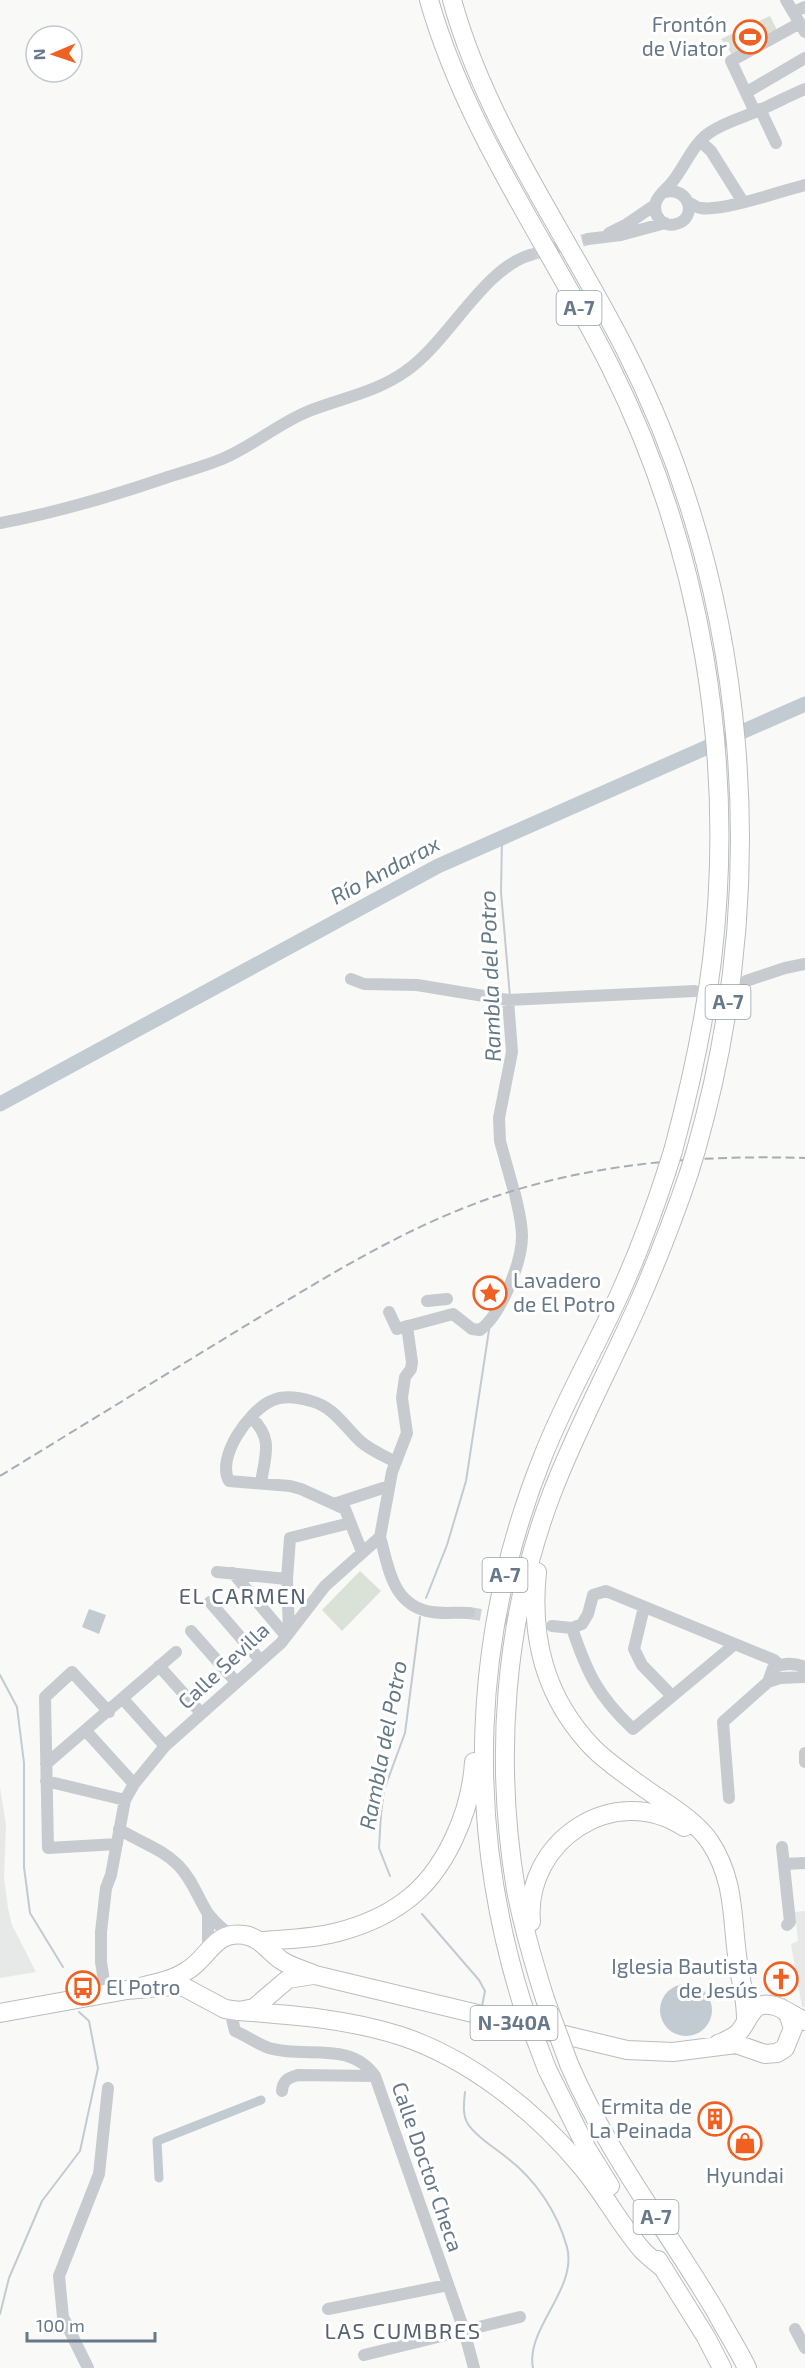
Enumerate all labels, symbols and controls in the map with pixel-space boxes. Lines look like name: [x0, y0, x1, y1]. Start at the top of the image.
place label: Frontón de Viator: [642, 11, 728, 60]
sports icon: Frontón de Viator: [732, 19, 768, 55]
north arrow: [24, 24, 84, 84]
text: N: [29, 48, 48, 61]
road number: A-7: [556, 291, 602, 325]
water label: Río Andarax: [325, 829, 444, 909]
water label: Rambla del Potro: [473, 890, 505, 1062]
road number: A-7: [706, 985, 750, 1019]
place label: Lavadero de El Potro: [513, 1267, 615, 1316]
place icon: Lavadero de El Potro: [472, 1275, 508, 1311]
road number: A-7: [482, 1558, 528, 1592]
district label: EL CARMEN: [179, 1582, 307, 1608]
street label: Calle Sevilla: [172, 1616, 274, 1713]
water label: Rambla del Potro: [353, 1658, 411, 1831]
place label: Iglesia Bautista de Jesús: [611, 1953, 758, 2002]
church icon: Iglesia Bautista de Jesús: [763, 1961, 799, 1997]
bus stop icon: El Potro: [65, 1970, 101, 2006]
place label: El Potro: [106, 1974, 180, 1999]
road number: N-340A: [470, 2006, 558, 2040]
street label: Calle Doctor Checa: [388, 2078, 469, 2255]
place label: Ermita de La Peinada: [589, 2093, 692, 2142]
building icon: Ermita de La Peinada: [697, 2101, 733, 2137]
shop icon: Hyundai: [727, 2125, 763, 2161]
place label: Hyundai: [706, 2162, 784, 2187]
road number: A-7: [634, 2200, 678, 2234]
scale bar: [27, 2305, 154, 2343]
text: 100 m: [36, 2314, 85, 2336]
district label: LAS CUMBRES: [324, 2317, 482, 2343]

